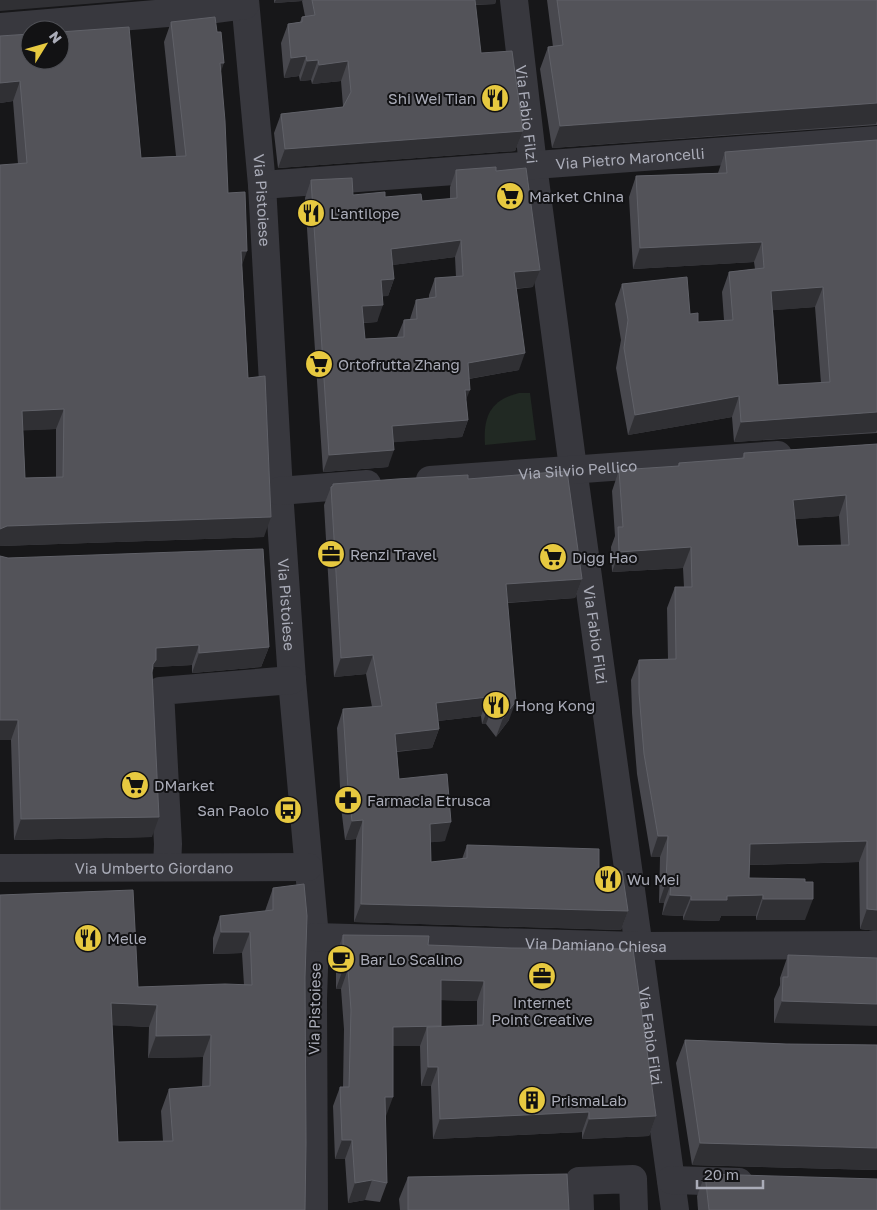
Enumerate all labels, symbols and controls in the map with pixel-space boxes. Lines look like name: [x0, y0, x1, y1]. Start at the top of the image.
north arrow: [20, 20, 70, 70]
text: N: [46, 28, 66, 46]
street label: Via Fabio Filzi: [513, 64, 542, 165]
restaurant icon: Shi Wei Tian: [480, 83, 510, 113]
place label: Shi Wei Tian: [388, 89, 476, 107]
street label: Via Pietro Maroncelli: [555, 144, 705, 172]
street label: Via Pistoiese: [250, 153, 274, 247]
supermarket icon: Market China: [495, 181, 525, 211]
place label: Market China: [529, 187, 624, 205]
restaurant icon: L'antilope: [296, 198, 326, 228]
place label: L'antilope: [330, 204, 400, 222]
supermarket icon: Ortofrutta Zhang: [304, 349, 334, 379]
place label: Ortofrutta Zhang: [338, 355, 460, 373]
street label: Via Silvio Pellico: [518, 456, 638, 483]
office icon: Renzi Travel: [316, 539, 346, 569]
supermarket icon: Digg Hao: [538, 542, 568, 572]
place label: Renzi Travel: [350, 545, 437, 563]
place label: Digg Hao: [572, 548, 638, 566]
street label: Via Pistoiese: [275, 558, 299, 652]
street label: Via Fabio Filzi: [580, 584, 612, 685]
restaurant icon: Hong Kong: [481, 690, 511, 720]
place label: Hong Kong: [515, 696, 595, 714]
supermarket icon: DMarket: [120, 770, 150, 800]
place label: DMarket: [154, 776, 215, 794]
pharmacy icon: Farmacia Etrusca: [333, 785, 363, 815]
place label: Farmacia Etrusca: [367, 791, 491, 809]
bus stop icon: San Paolo: [273, 795, 303, 825]
place label: San Paolo: [197, 801, 269, 819]
street label: Via Umberto Giordano: [75, 858, 233, 877]
restaurant icon: Wu Mei: [593, 864, 623, 894]
place label: Wu Mei: [627, 870, 680, 888]
restaurant icon: Melle: [73, 923, 103, 953]
place label: Melle: [107, 929, 147, 947]
street label: Via Damiano Chiesa: [525, 934, 667, 955]
cafe icon: Bar Lo Scalino: [326, 944, 356, 974]
place label: Bar Lo Scalino: [360, 950, 463, 968]
office icon: Internet Point Creative: [527, 961, 557, 991]
street label: Via Pistoiese: [304, 962, 324, 1055]
street label: Via Fabio Filzi: [635, 986, 667, 1086]
place label: Internet Point Creative: [491, 993, 593, 1028]
building icon: PrismaLab: [517, 1085, 547, 1115]
place label: PrismaLab: [551, 1091, 627, 1109]
scale bar: [697, 1158, 763, 1190]
text: 20 m: [704, 1165, 739, 1183]

